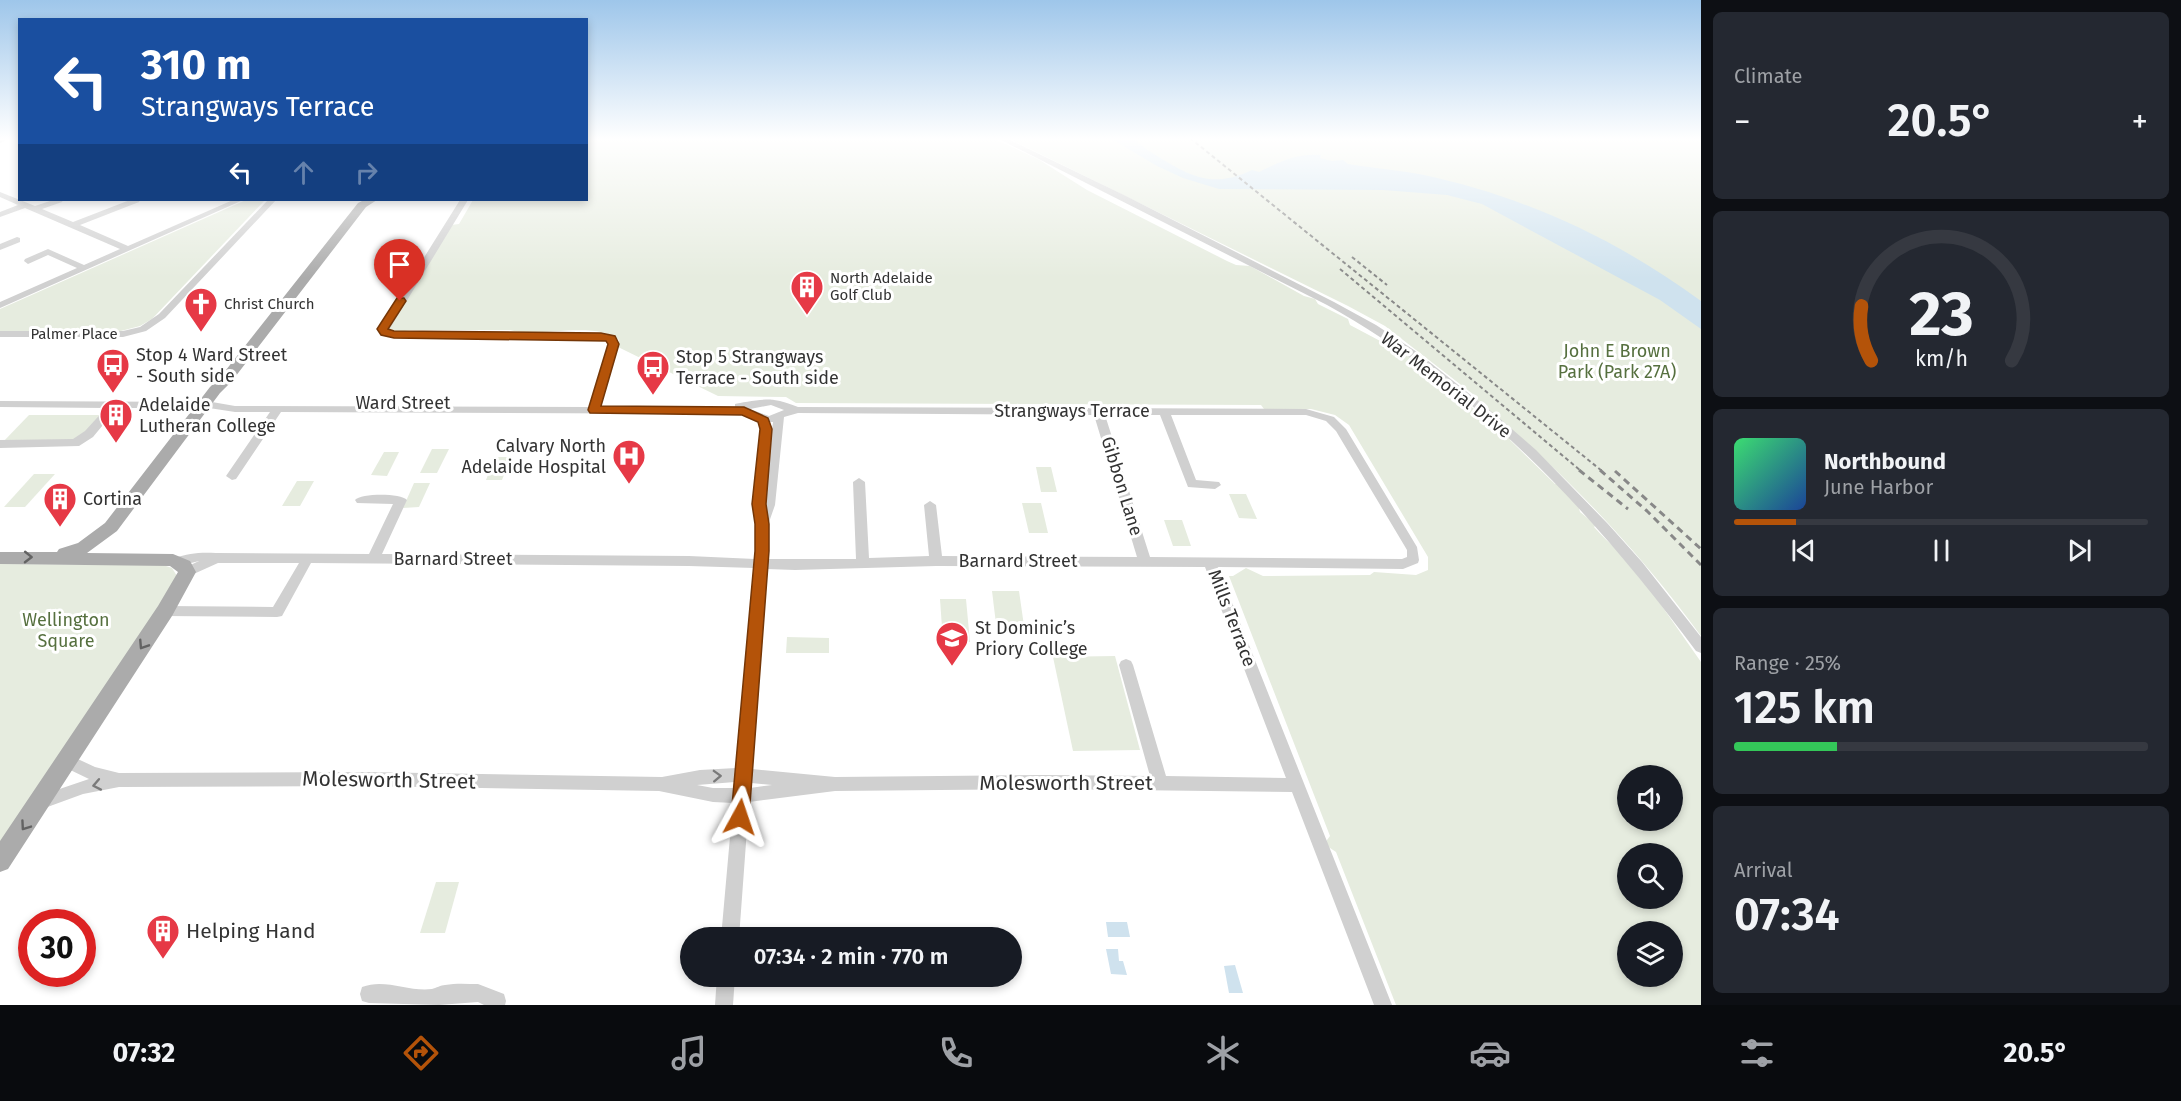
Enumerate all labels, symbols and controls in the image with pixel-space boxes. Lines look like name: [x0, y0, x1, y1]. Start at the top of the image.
text: 310 m: [141, 40, 251, 90]
icon: left: [42, 42, 120, 120]
text: Climate: [1734, 64, 1802, 88]
text: Strangways Terrace: [141, 91, 375, 123]
text: 20.5°: [1887, 94, 1995, 148]
text: −: [1734, 102, 1751, 142]
text: +: [2132, 102, 2148, 142]
icon: left: [224, 156, 257, 189]
icon: ahead: [287, 156, 320, 189]
icon: right: [350, 156, 383, 189]
pin: [374, 239, 425, 301]
icon: arrive: [383, 248, 416, 281]
building icon: North Adelaide Golf Club: [789, 269, 825, 316]
place label: North Adelaide Golf Club: [830, 269, 933, 304]
text: 23: [1909, 277, 1973, 352]
church icon: Christ Church: [183, 286, 219, 333]
place label: Christ Church: [224, 295, 315, 313]
street label: Palmer Place: [30, 325, 118, 343]
street label: War Memorial Drive: [1376, 327, 1516, 443]
park label: John E Brown Park (Park 27A): [1558, 340, 1676, 383]
place label: Stop 4 Ward Street - South side: [136, 344, 288, 387]
place label: Stop 5 Strangways Terrace - South side: [676, 346, 839, 389]
text: km/h: [1914, 346, 1968, 372]
bus stop icon: Stop 4 Ward Street - South side: [95, 347, 131, 394]
bus stop icon: Stop 5 Strangways Terrace - South side: [635, 349, 671, 396]
street label: Ward Street: [356, 392, 451, 414]
place label: Adelaide Lutheran College: [139, 394, 276, 437]
building icon: Adelaide Lutheran College: [98, 397, 134, 444]
street label: Strangways Terrace: [994, 400, 1150, 422]
street label: Gibbon Lane: [1096, 434, 1148, 538]
place label: Calvary North Adelaide Hospital: [462, 435, 606, 478]
hospital icon: Calvary North Adelaide Hospital: [611, 438, 647, 485]
text: Northbound: [1824, 448, 1946, 475]
text: June Harbor: [1824, 475, 1933, 499]
building icon: Cortina: [42, 481, 78, 528]
place label: Cortina: [83, 488, 142, 510]
icon: previous: [1787, 534, 1820, 567]
icon: pause: [1925, 534, 1958, 567]
icon: next: [2063, 534, 2096, 567]
street label: Barnard Street: [394, 548, 513, 570]
street label: Barnard Street: [959, 550, 1078, 572]
one-way arrow: [23, 551, 32, 563]
street label: Mills Terrace: [1203, 566, 1261, 670]
park label: Wellington Square: [22, 609, 110, 652]
place label: St Dominic’s Priory College: [975, 617, 1088, 660]
school or university icon: St Dominic’s Priory College: [934, 620, 970, 667]
one-way arrow: [139, 638, 150, 649]
text: Range · 25%: [1734, 651, 1841, 675]
text: 125 km: [1734, 681, 1875, 735]
street label: Molesworth Street: [302, 765, 476, 795]
map controls: [1617, 765, 1683, 987]
button: sound: [1617, 765, 1683, 831]
one-way arrow: [712, 769, 721, 782]
street label: Molesworth Street: [979, 770, 1153, 796]
one-way arrow: [92, 778, 102, 791]
position arrow: [708, 785, 772, 849]
one-way arrow: [21, 819, 32, 830]
button: search: [1617, 843, 1683, 909]
text: Arrival: [1734, 858, 1793, 882]
text: 07:34: [1734, 888, 1839, 942]
speed limit sign: 30: [18, 909, 96, 987]
building icon: Helping Hand: [145, 913, 181, 960]
place label: Helping Hand: [186, 918, 316, 944]
button: layers: [1617, 921, 1683, 987]
text: 07:34 · 2 min · 770 m: [754, 943, 948, 970]
icon: directions: [400, 1032, 442, 1074]
icon: music: [668, 1032, 710, 1074]
icon: phone: [935, 1032, 977, 1074]
icon: climate: [1202, 1032, 1244, 1074]
icon: car: [1469, 1032, 1511, 1074]
icon: filters: [1736, 1032, 1778, 1074]
text: 07:32: [113, 1037, 175, 1069]
text: 20.5°: [2004, 1037, 2068, 1069]

